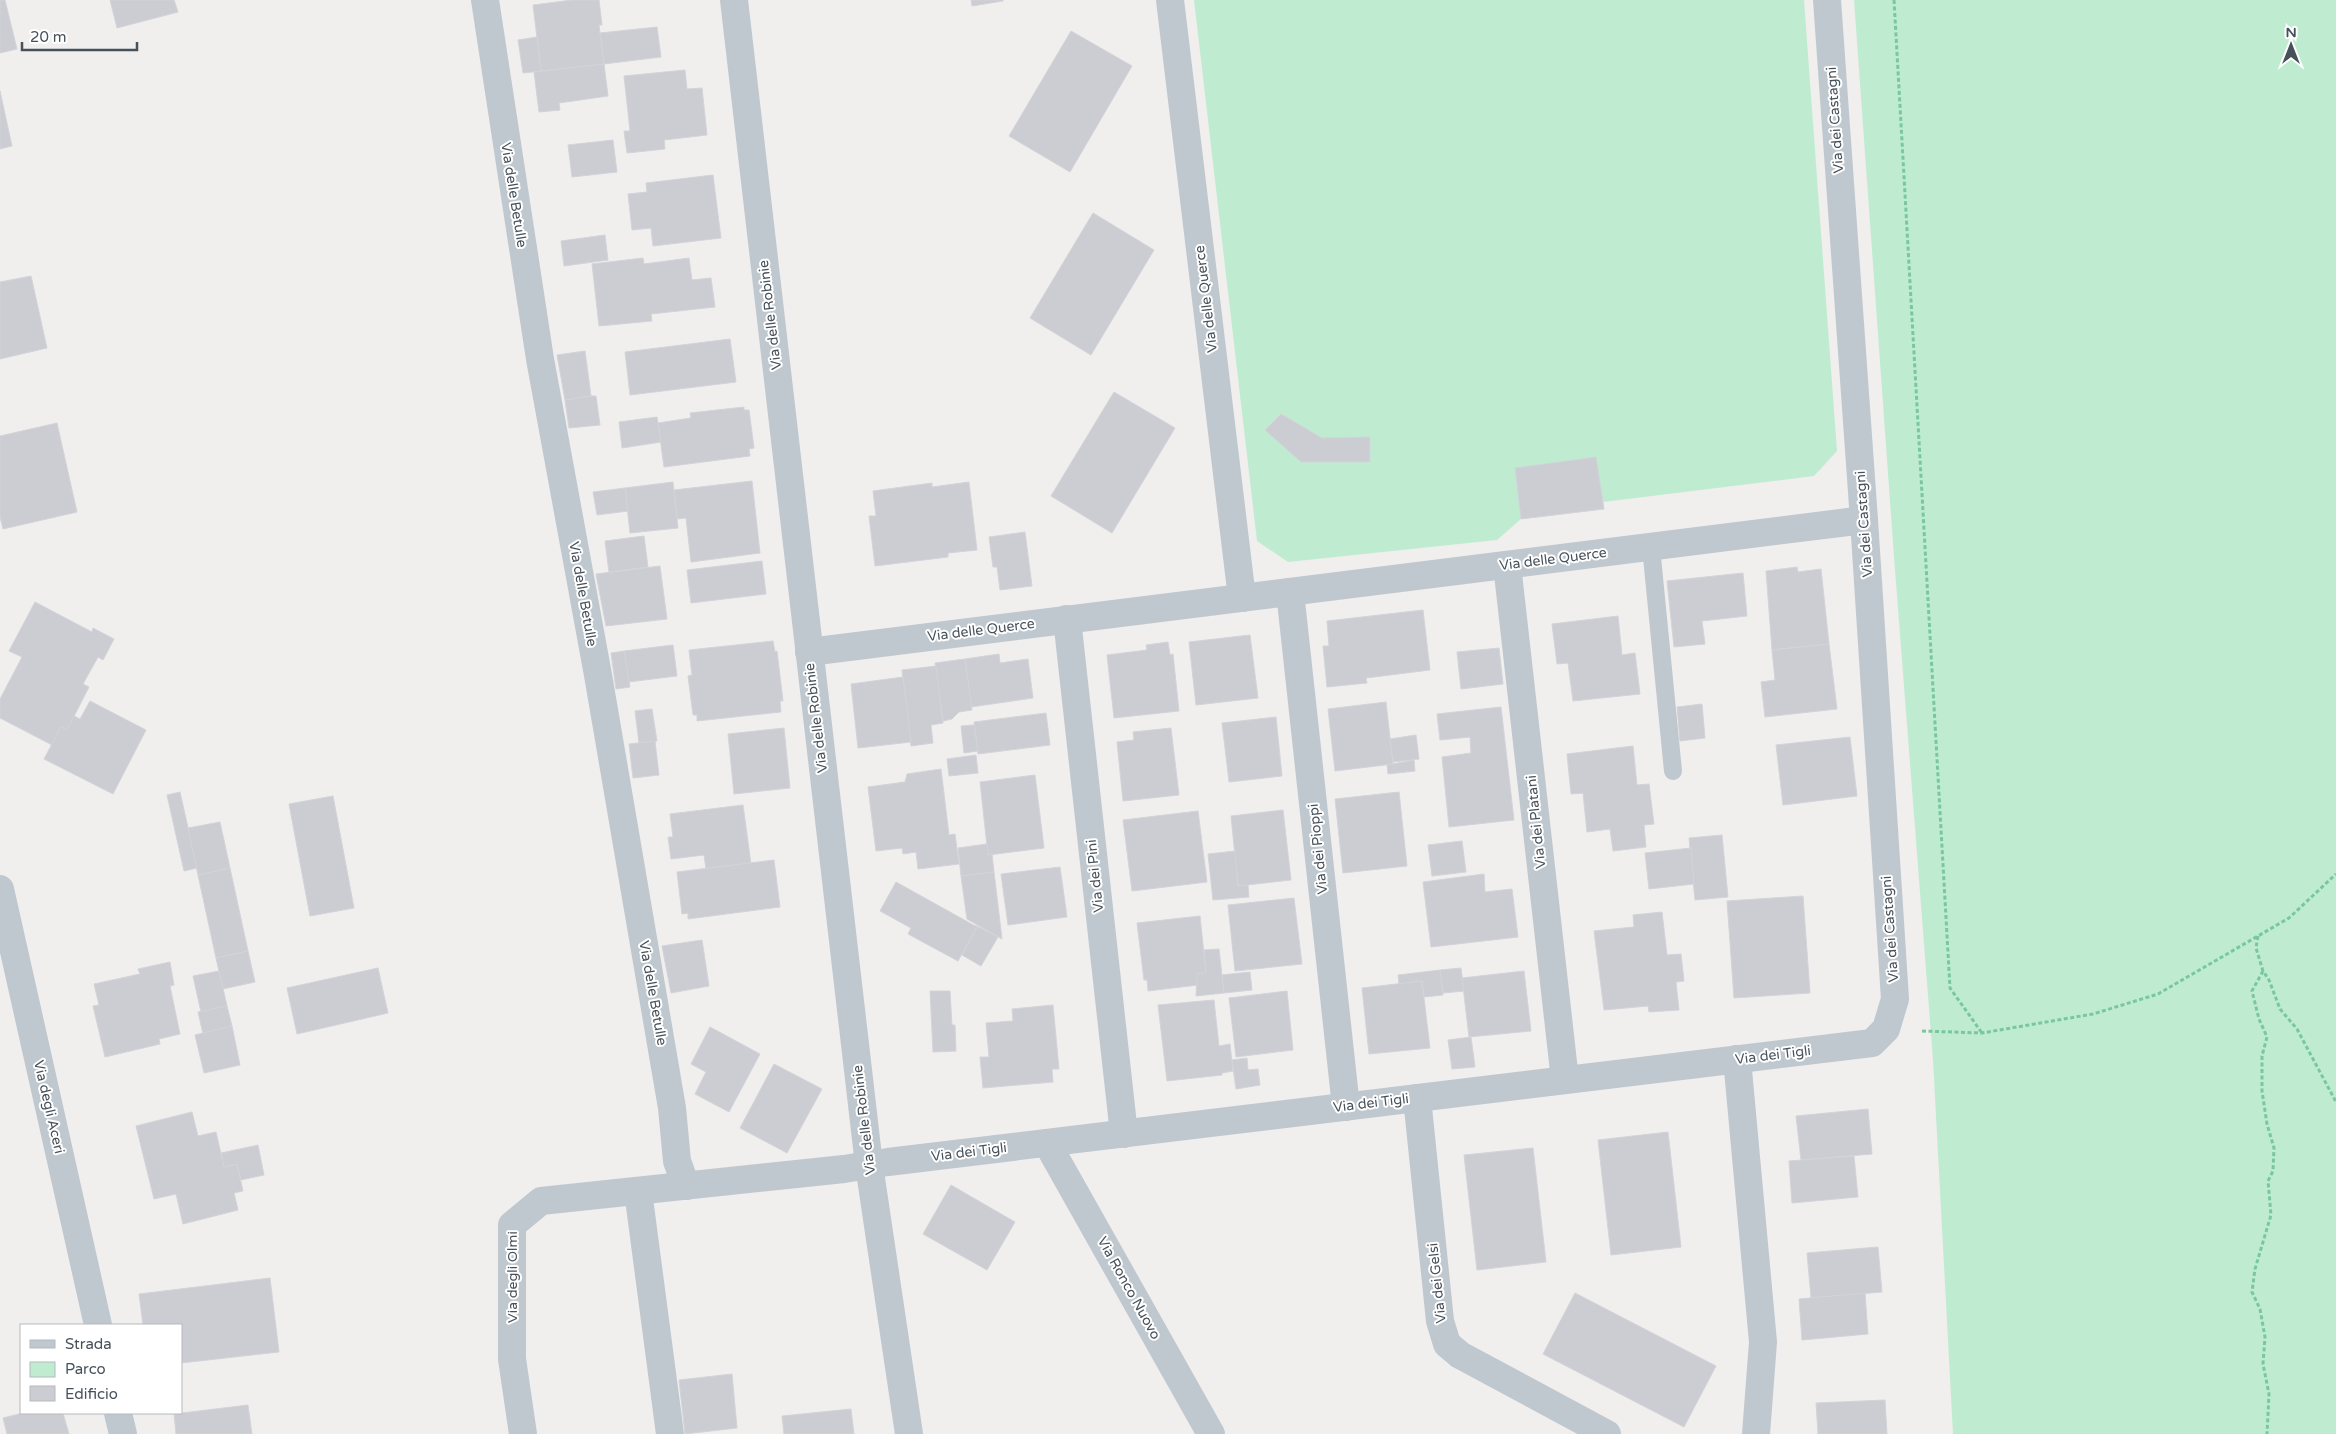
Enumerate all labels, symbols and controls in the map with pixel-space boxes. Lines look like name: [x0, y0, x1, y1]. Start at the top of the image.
scale bar: [22, 20, 138, 52]
north arrow: [2266, 20, 2316, 70]
text: N: [2285, 24, 2297, 41]
text: 20 m: [30, 28, 67, 46]
street label: Via dei Castagni: [1823, 66, 1847, 174]
street label: Via delle Betulle: [497, 141, 531, 249]
street label: Via delle Querce: [1191, 244, 1221, 354]
street label: Via delle Robinie: [755, 259, 785, 371]
street label: Via dei Castagni: [1852, 470, 1876, 578]
street label: Via delle Betulle: [565, 540, 601, 648]
street label: Via delle Querce: [1498, 544, 1608, 574]
street label: Via delle Querce: [926, 615, 1036, 645]
street label: Via delle Robinie: [801, 662, 831, 774]
street label: Via dei Platani: [1523, 774, 1549, 870]
street label: Via dei Pioppi: [1305, 803, 1331, 895]
street label: Via dei Pini: [1083, 839, 1107, 913]
street label: Via dei Castagni: [1878, 875, 1902, 983]
street label: Via delle Betulle: [635, 939, 671, 1047]
street label: Via dei Tigli: [1734, 1042, 1812, 1068]
street label: Via degli Aceri: [30, 1059, 68, 1155]
street label: Via delle Robinie: [849, 1064, 879, 1176]
street label: Via dei Tigli: [1332, 1090, 1410, 1116]
street label: Via dei Tigli: [930, 1139, 1008, 1165]
street label: Via degli Olmi: [504, 1231, 521, 1323]
street label: Via Ronco Nuovo: [1094, 1234, 1164, 1342]
street label: Via dei Gelsi: [1424, 1242, 1450, 1324]
legend: [20, 1324, 182, 1414]
text: Strada: [65, 1335, 112, 1353]
text: Parco: [65, 1360, 106, 1378]
text: Edificio: [65, 1385, 118, 1403]

